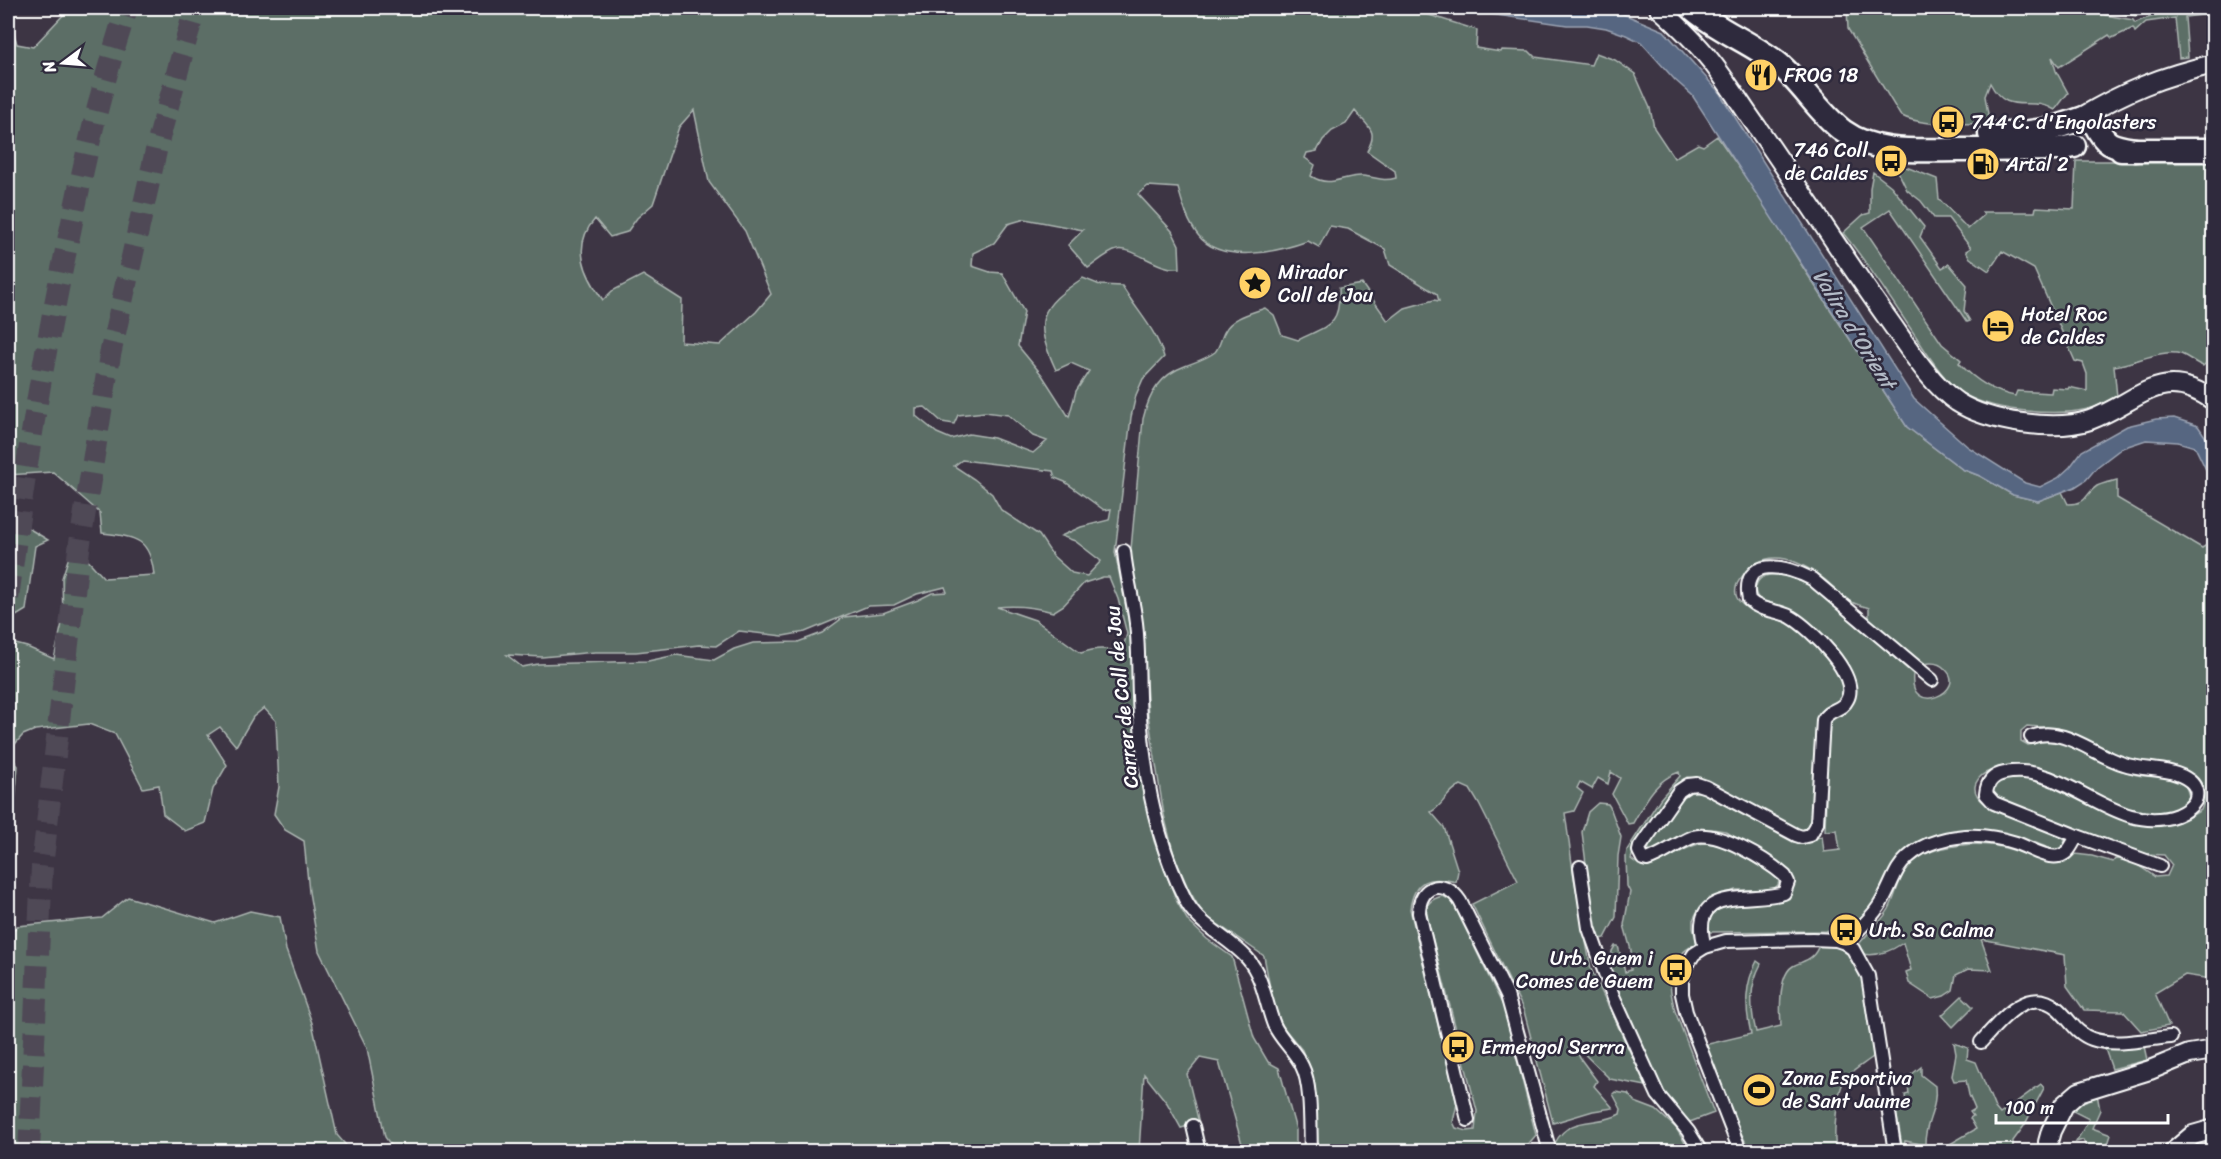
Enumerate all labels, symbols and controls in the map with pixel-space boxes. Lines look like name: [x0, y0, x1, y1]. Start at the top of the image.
north arrow: [33, 33, 93, 93]
text: N: [33, 57, 65, 77]
restaurant icon: FROG 18: [1743, 57, 1779, 93]
place label: FROG 18: [1784, 58, 1858, 93]
bus stop icon: 744 C. d'Engolasters: [1930, 104, 1966, 140]
place label: 744 C. d'Engolasters: [1971, 105, 2157, 140]
place label: 746 Coll de Caldes: [1784, 133, 1869, 191]
bus stop icon: 746 Coll de Caldes: [1873, 143, 1909, 179]
fuel station icon: Artal 2: [1965, 146, 2001, 182]
place label: Artal 2: [2005, 147, 2069, 182]
place label: Mirador Coll de Jou: [1278, 255, 1374, 313]
water label: Valira d'Orient: [1802, 261, 1908, 400]
place icon: Mirador Coll de Jou: [1237, 265, 1273, 301]
place label: Hotel Roc de Caldes: [2021, 297, 2107, 355]
hotel icon: Hotel Roc de Caldes: [1980, 308, 2016, 344]
street label: Carrer de Coll de Jou: [1095, 604, 1149, 790]
bus stop icon: Urb. Sa Calma: [1828, 912, 1864, 948]
place label: Urb. Sa Calma: [1869, 913, 1994, 948]
place label: Urb. Guem i Comes de Guem: [1516, 941, 1653, 999]
bus stop icon: Urb. Guem i Comes de Guem: [1658, 952, 1694, 988]
bus stop icon: Ermengol Serrra: [1440, 1029, 1476, 1065]
place label: Ermengol Serrra: [1481, 1030, 1625, 1065]
place label: Zona Esportiva de Sant Jaume: [1782, 1061, 1913, 1119]
sports icon: Zona Esportiva de Sant Jaume: [1741, 1072, 1777, 1108]
scale bar: [1996, 1087, 2168, 1125]
text: 100 m: [2005, 1092, 2054, 1124]

